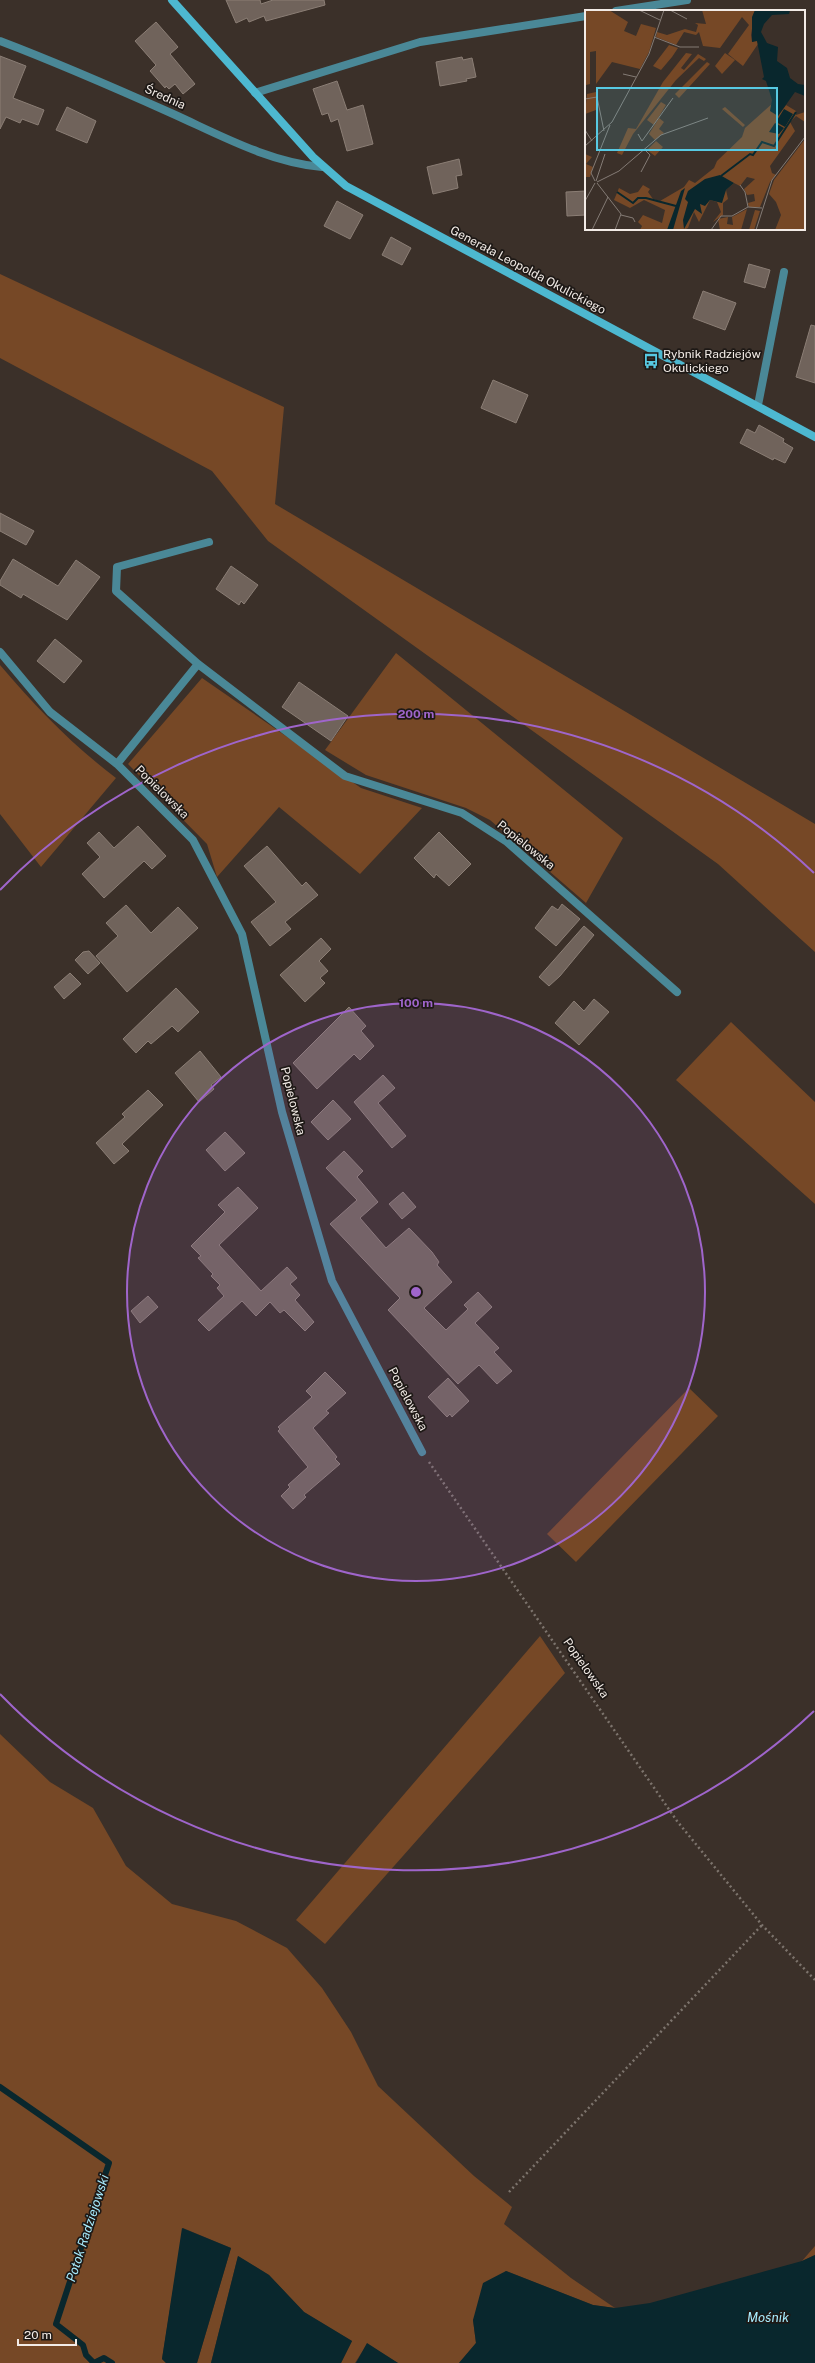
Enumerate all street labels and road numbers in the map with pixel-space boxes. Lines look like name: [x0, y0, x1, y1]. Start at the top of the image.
street label: Średnia: [142, 82, 188, 112]
street label: Generała Leopolda Okulickiego: [448, 223, 608, 317]
street label: Popielowska: [132, 762, 192, 822]
street label: Popielowska: [494, 818, 558, 872]
street label: Popielowska: [278, 1065, 308, 1137]
street label: Popielowska: [385, 1365, 431, 1433]
street label: Popielowska: [560, 1635, 612, 1701]

